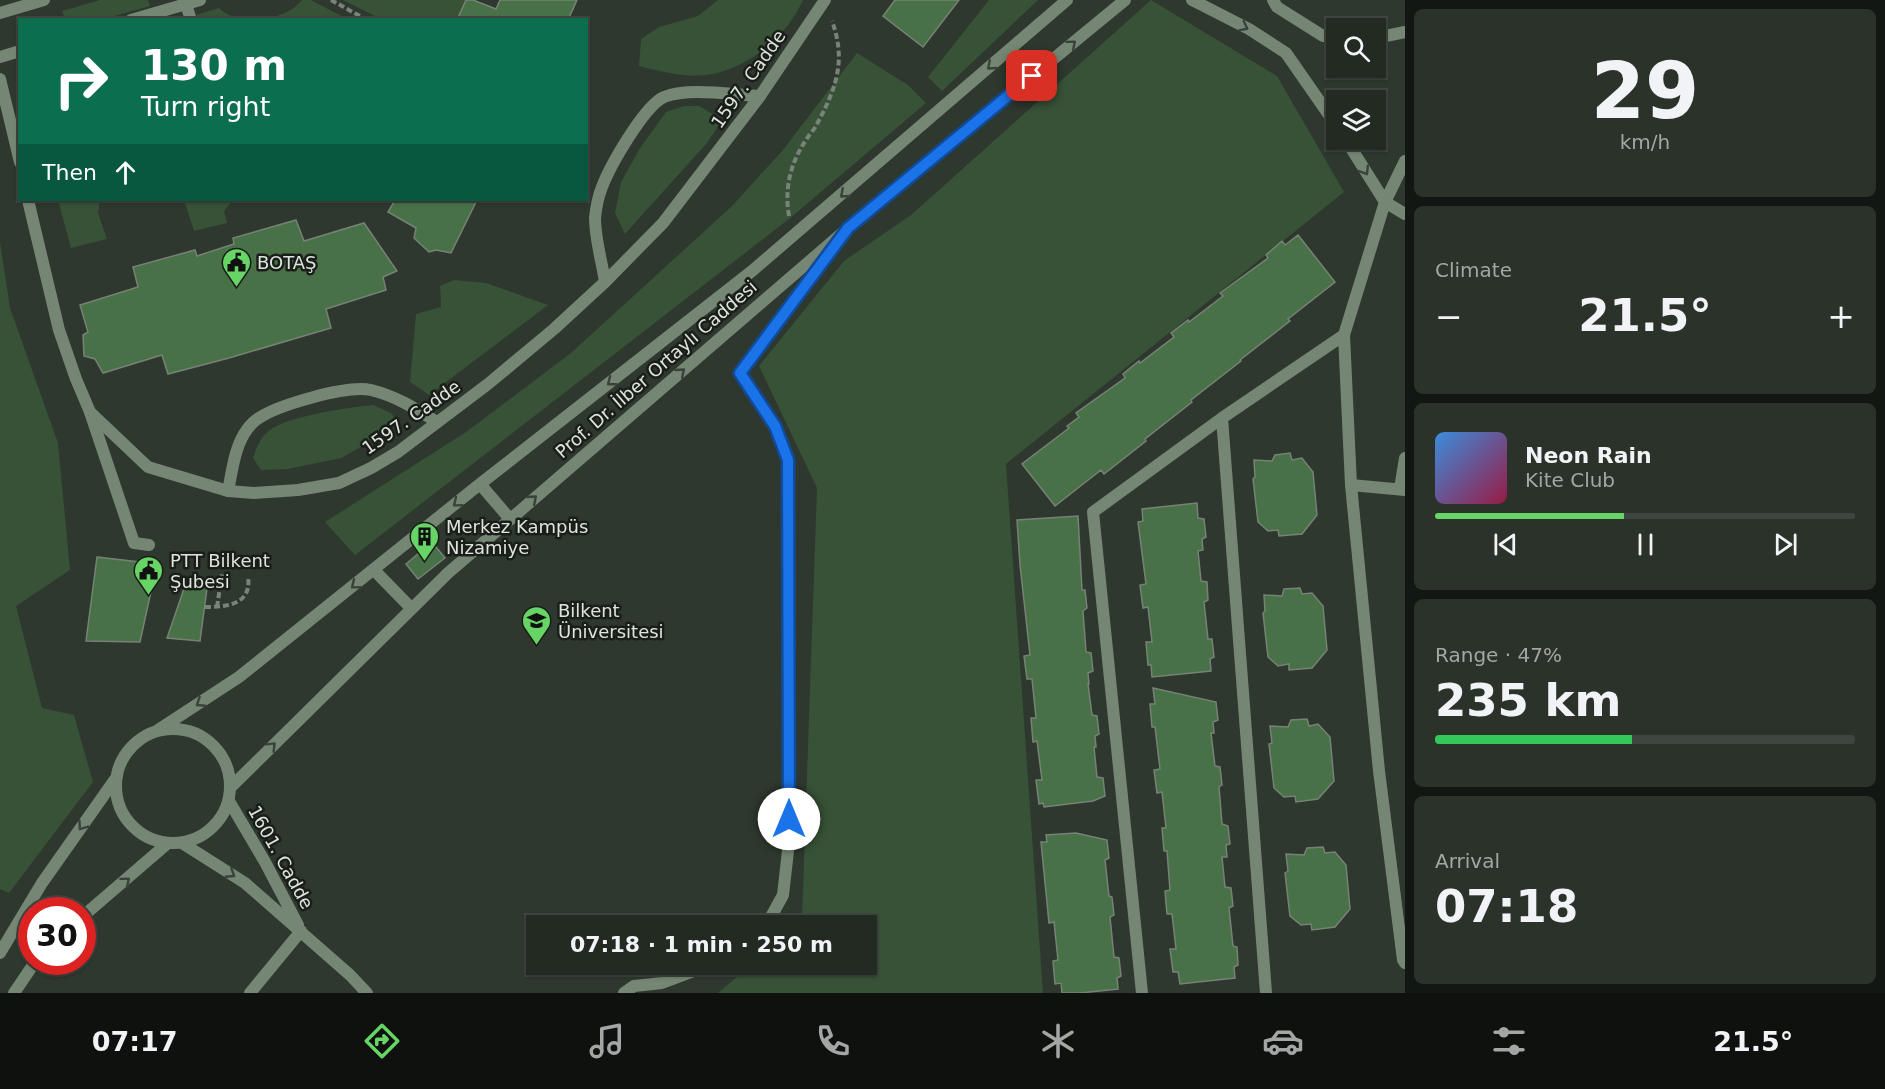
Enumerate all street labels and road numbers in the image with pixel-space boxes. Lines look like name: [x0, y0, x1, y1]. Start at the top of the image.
street label: 1597. Cadde: [706, 26, 790, 132]
street label: Prof. Dr. İlber Ortaylı Caddesi: [551, 276, 761, 462]
street label: 1597. Cadde: [358, 375, 464, 459]
street label: 1601. Cadde: [244, 802, 318, 912]

